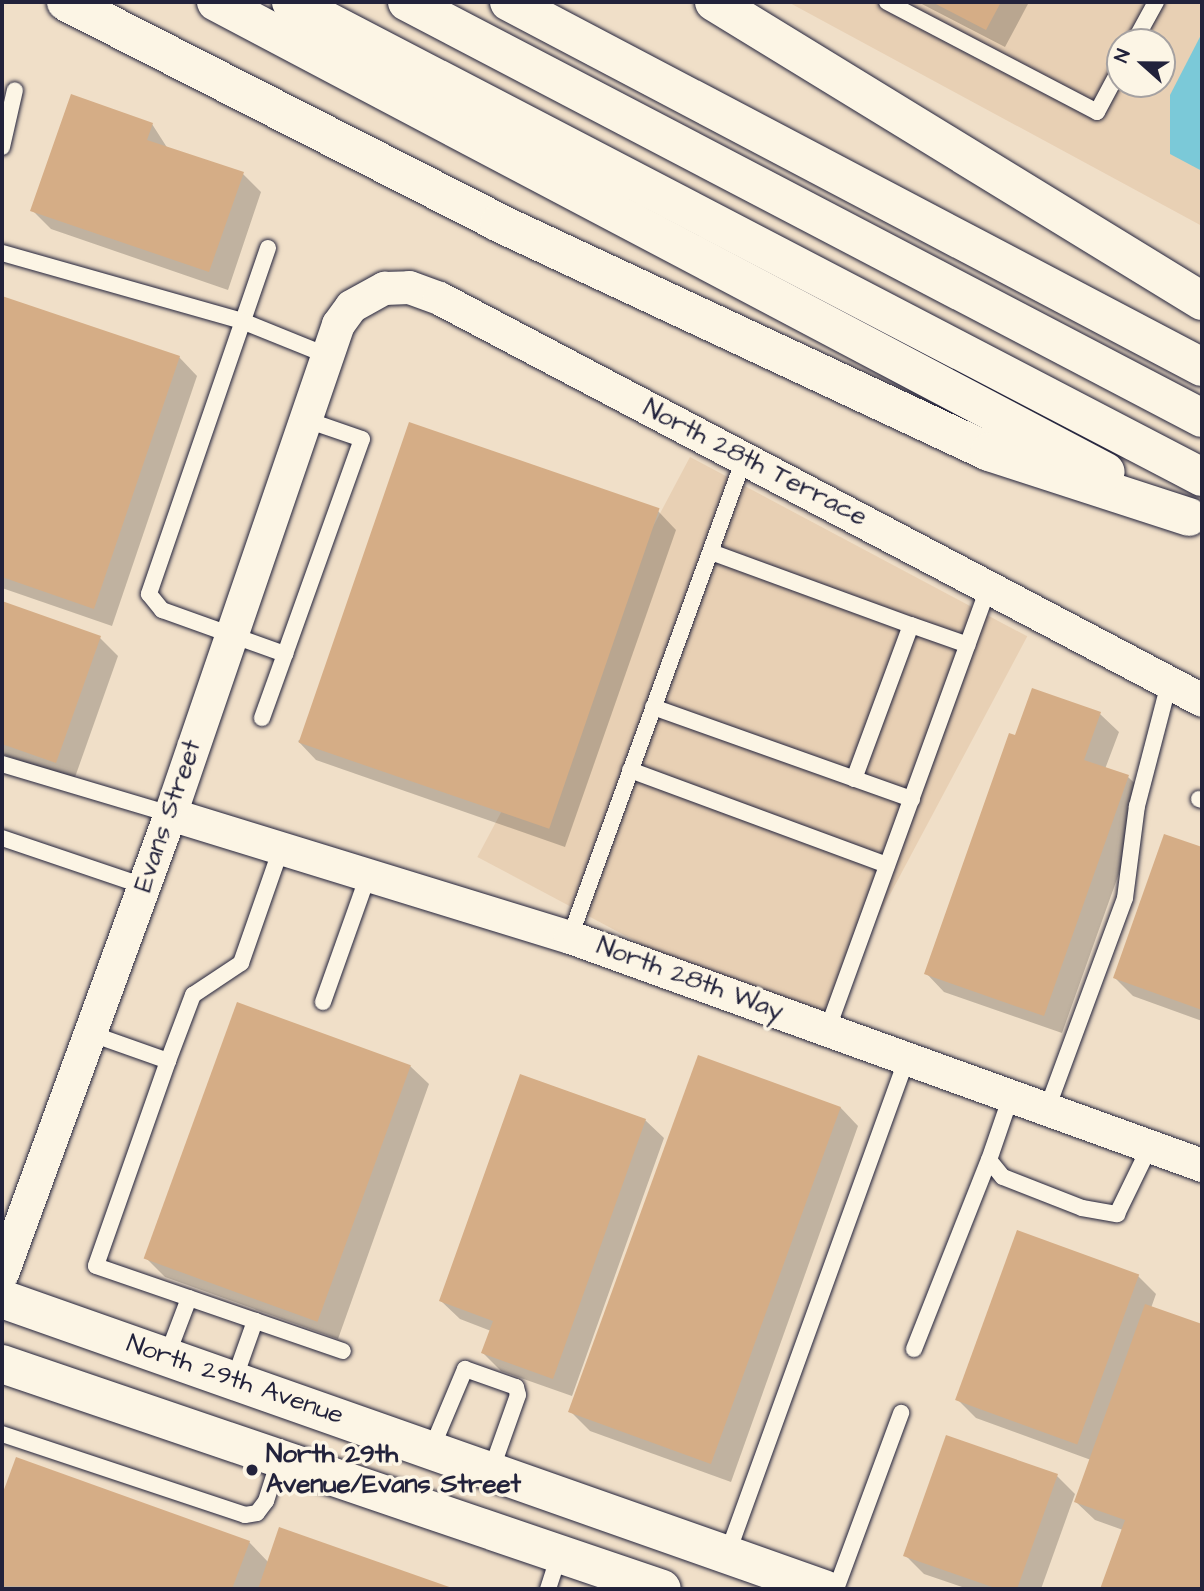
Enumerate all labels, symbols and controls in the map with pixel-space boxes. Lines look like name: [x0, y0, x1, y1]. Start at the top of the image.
north arrow: [1106, 28, 1176, 98]
text: N: [1108, 46, 1138, 66]
street label: North 28th Terrace: [638, 393, 872, 533]
street label: Evans Street: [127, 736, 209, 896]
street label: North 28th Way: [592, 931, 788, 1027]
street label: North 29th Avenue: [123, 1328, 347, 1432]
place label: North 29th Avenue/Evans Street: [266, 1439, 521, 1500]
marker: North 29th Avenue/Evans Street: [244, 1462, 260, 1478]

